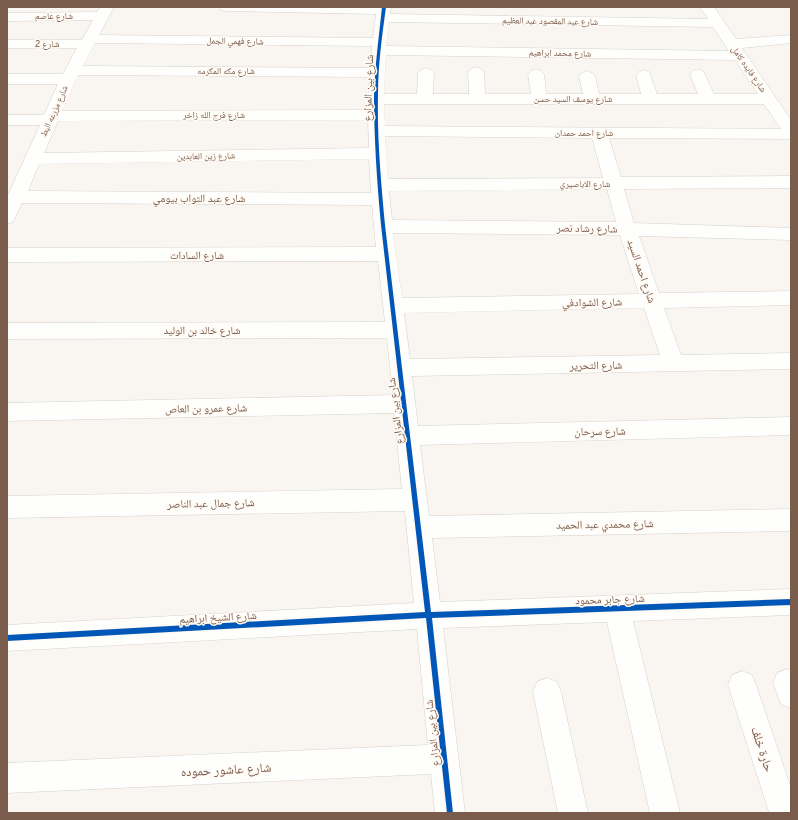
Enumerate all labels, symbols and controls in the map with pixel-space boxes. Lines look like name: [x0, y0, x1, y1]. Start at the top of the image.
street label: شارع عاصم: [35, 11, 73, 22]
street label: شارع عبد المقصود عبد العظيم: [502, 15, 598, 28]
street label: شارع فهمي الجمل: [206, 35, 264, 49]
street label: شارع 2: [35, 39, 59, 50]
street label: شارع فايده كامل: [729, 44, 769, 95]
street label: شارع محمد ابراهيم: [529, 47, 591, 60]
street label: شارع بين المزارع: [361, 54, 377, 122]
street label: شارع مكه المكرمه: [197, 66, 255, 77]
street label: شارع مزرعه البط: [38, 84, 71, 138]
street label: شارع يوسف السيد حسن: [534, 94, 612, 105]
street label: شارع فرج الله زاخر: [182, 110, 245, 121]
street label: شارع احمد حمدان: [555, 128, 613, 139]
street label: شارع زين العابدين: [177, 150, 235, 163]
street label: شارع الاباصيري: [560, 179, 610, 191]
street label: شارع عبد التواب بيومي: [153, 192, 245, 207]
street label: شارع رشاد نصر: [555, 221, 618, 237]
street label: شارع احمد السيد: [624, 237, 659, 305]
street label: شارع السادات: [170, 249, 224, 263]
street label: شارع الشوادفي: [562, 295, 622, 311]
street label: شارع خالد بن الوليد: [163, 324, 241, 338]
street label: شارع التحرير: [569, 359, 622, 373]
street label: شارع بين المزارع: [385, 377, 407, 445]
street label: شارع عمرو بن العاص: [165, 401, 247, 417]
street label: شارع سرحان: [574, 425, 626, 439]
street label: شارع جمال عبد الناصر: [166, 496, 255, 512]
street label: شارع محمدي عبد الحميد: [556, 517, 654, 534]
street label: شارع جابر محمود: [575, 592, 645, 608]
street label: شارع الشيخ ابراهيم: [179, 609, 257, 627]
street label: شارع بين المزارع: [423, 699, 443, 767]
street label: حارة خلف: [746, 725, 776, 774]
street label: شارع عاشور حموده: [180, 761, 272, 781]

